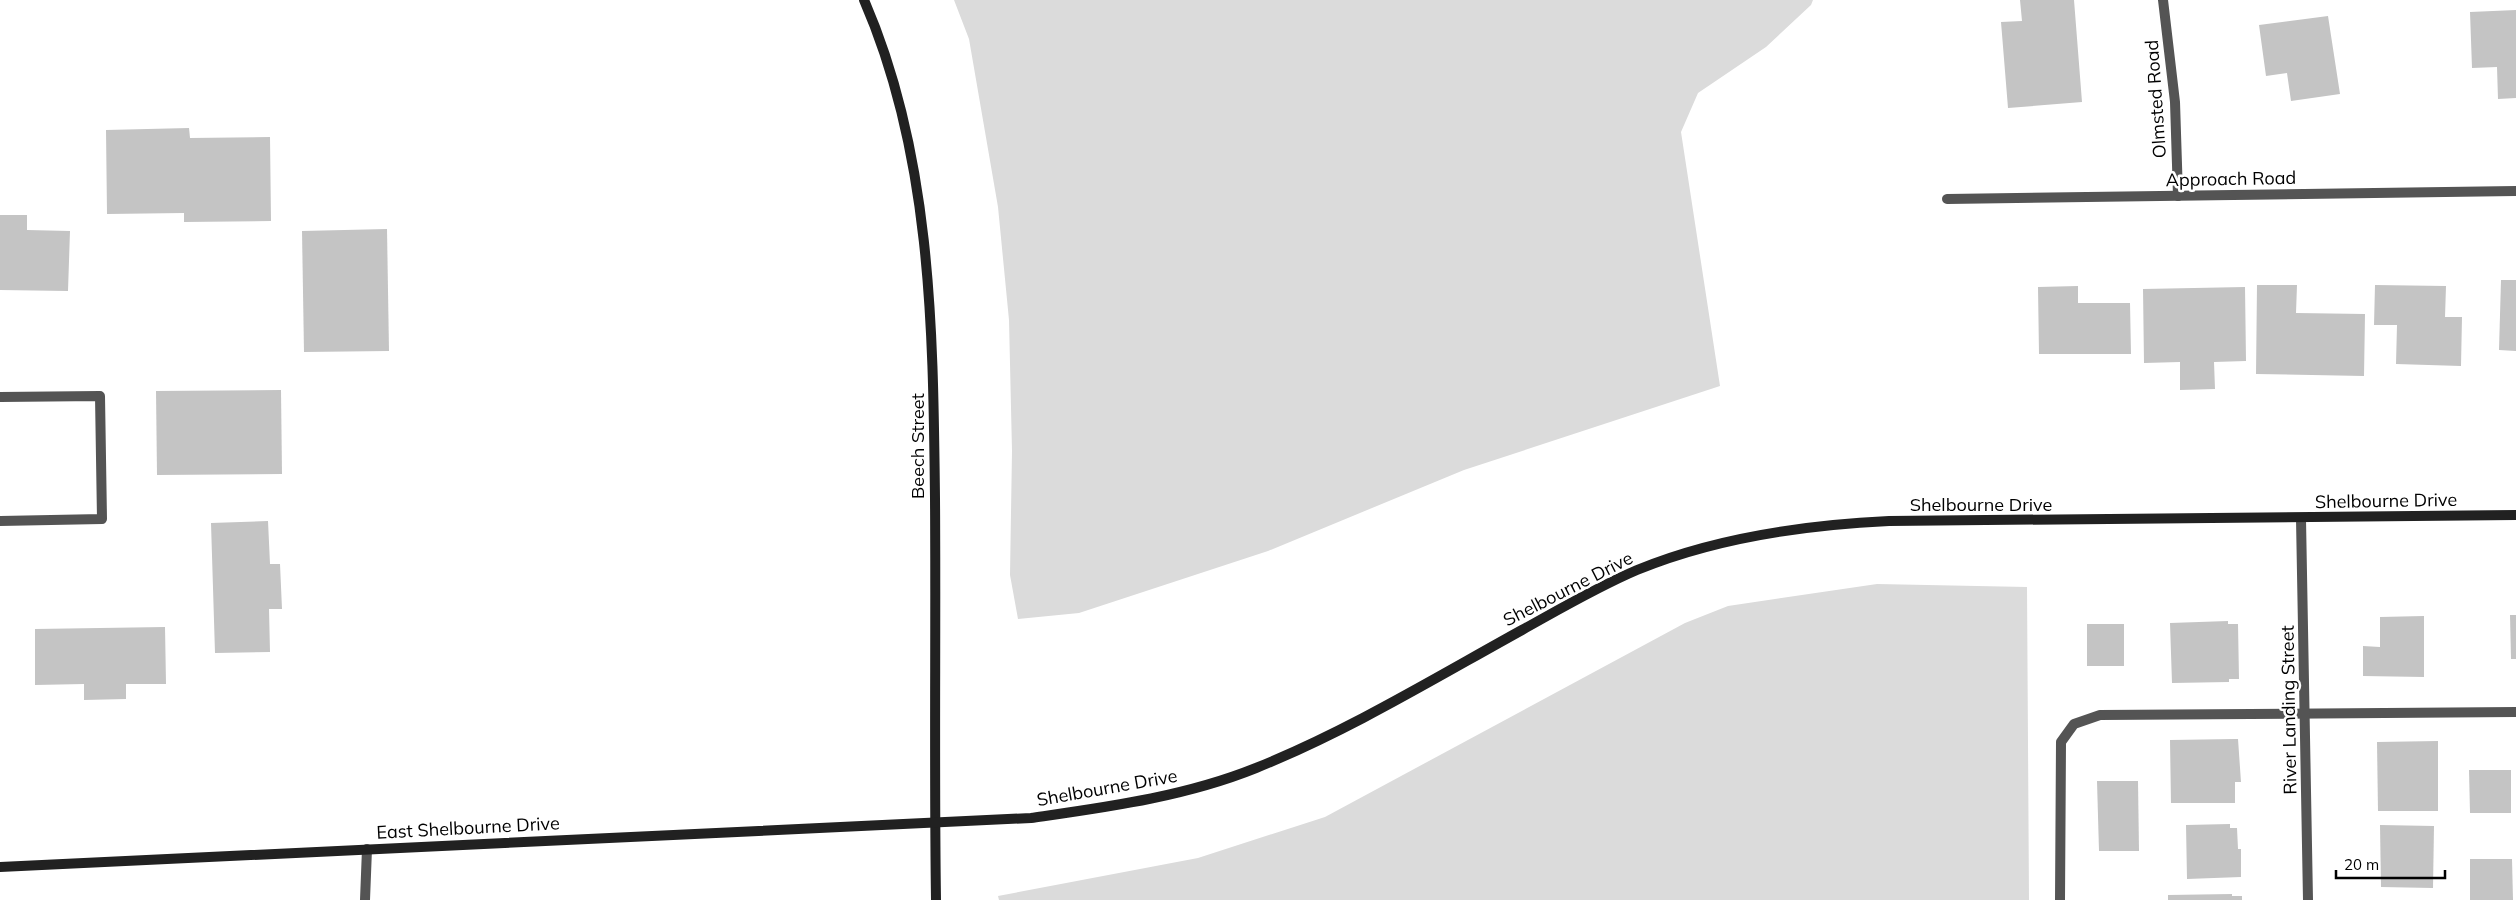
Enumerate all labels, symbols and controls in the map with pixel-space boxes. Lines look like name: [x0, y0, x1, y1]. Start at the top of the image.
street label: Olmsted Road: [2140, 39, 2171, 159]
street label: Approach Road: [2165, 166, 2296, 191]
street label: Beech Street: [906, 393, 929, 499]
street label: Shelbourne Drive: [2315, 488, 2457, 513]
street label: Shelbourne Drive: [1910, 493, 2052, 516]
street label: Shelbourne Drive: [1499, 546, 1636, 631]
street label: River Landing Street: [2276, 625, 2301, 795]
street label: Shelbourne Drive: [1035, 764, 1179, 811]
street label: East Shelbourne Drive: [376, 811, 560, 844]
scale bar: [2336, 848, 2445, 880]
text: 20 m: [2344, 855, 2379, 874]

